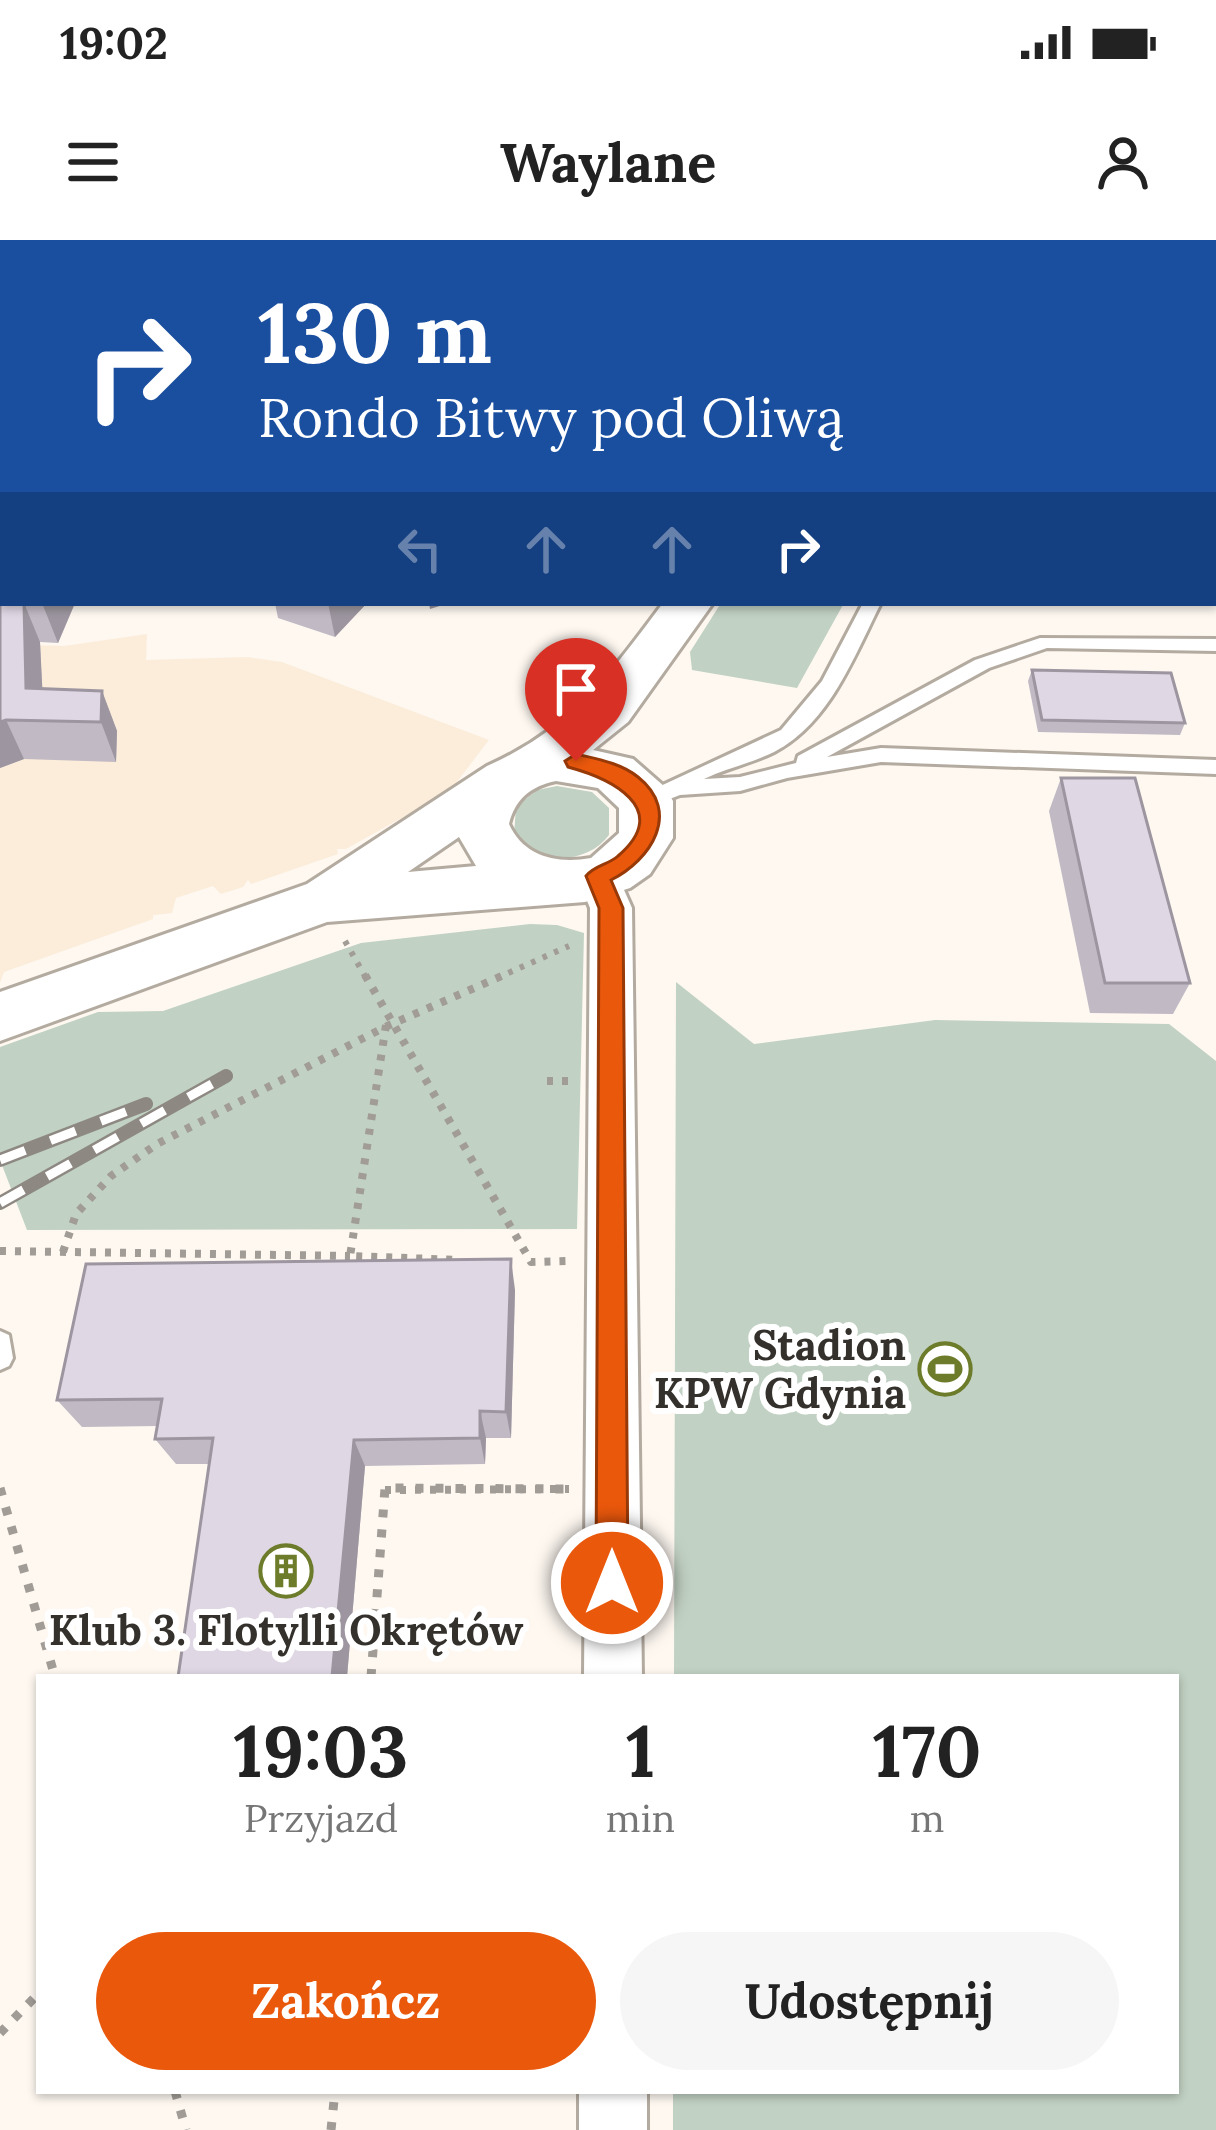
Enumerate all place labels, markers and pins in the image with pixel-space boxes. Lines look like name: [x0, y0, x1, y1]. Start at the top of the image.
pin: [525, 638, 627, 761]
place label: Stadion KPW Gdynia: [654, 1318, 906, 1420]
sports icon: Stadion KPW Gdynia: [917, 1341, 973, 1397]
building icon: Klub 3. Flotylli Okrętów: [258, 1543, 314, 1599]
place label: Klub 3. Flotylli Okrętów: [49, 1603, 523, 1657]

